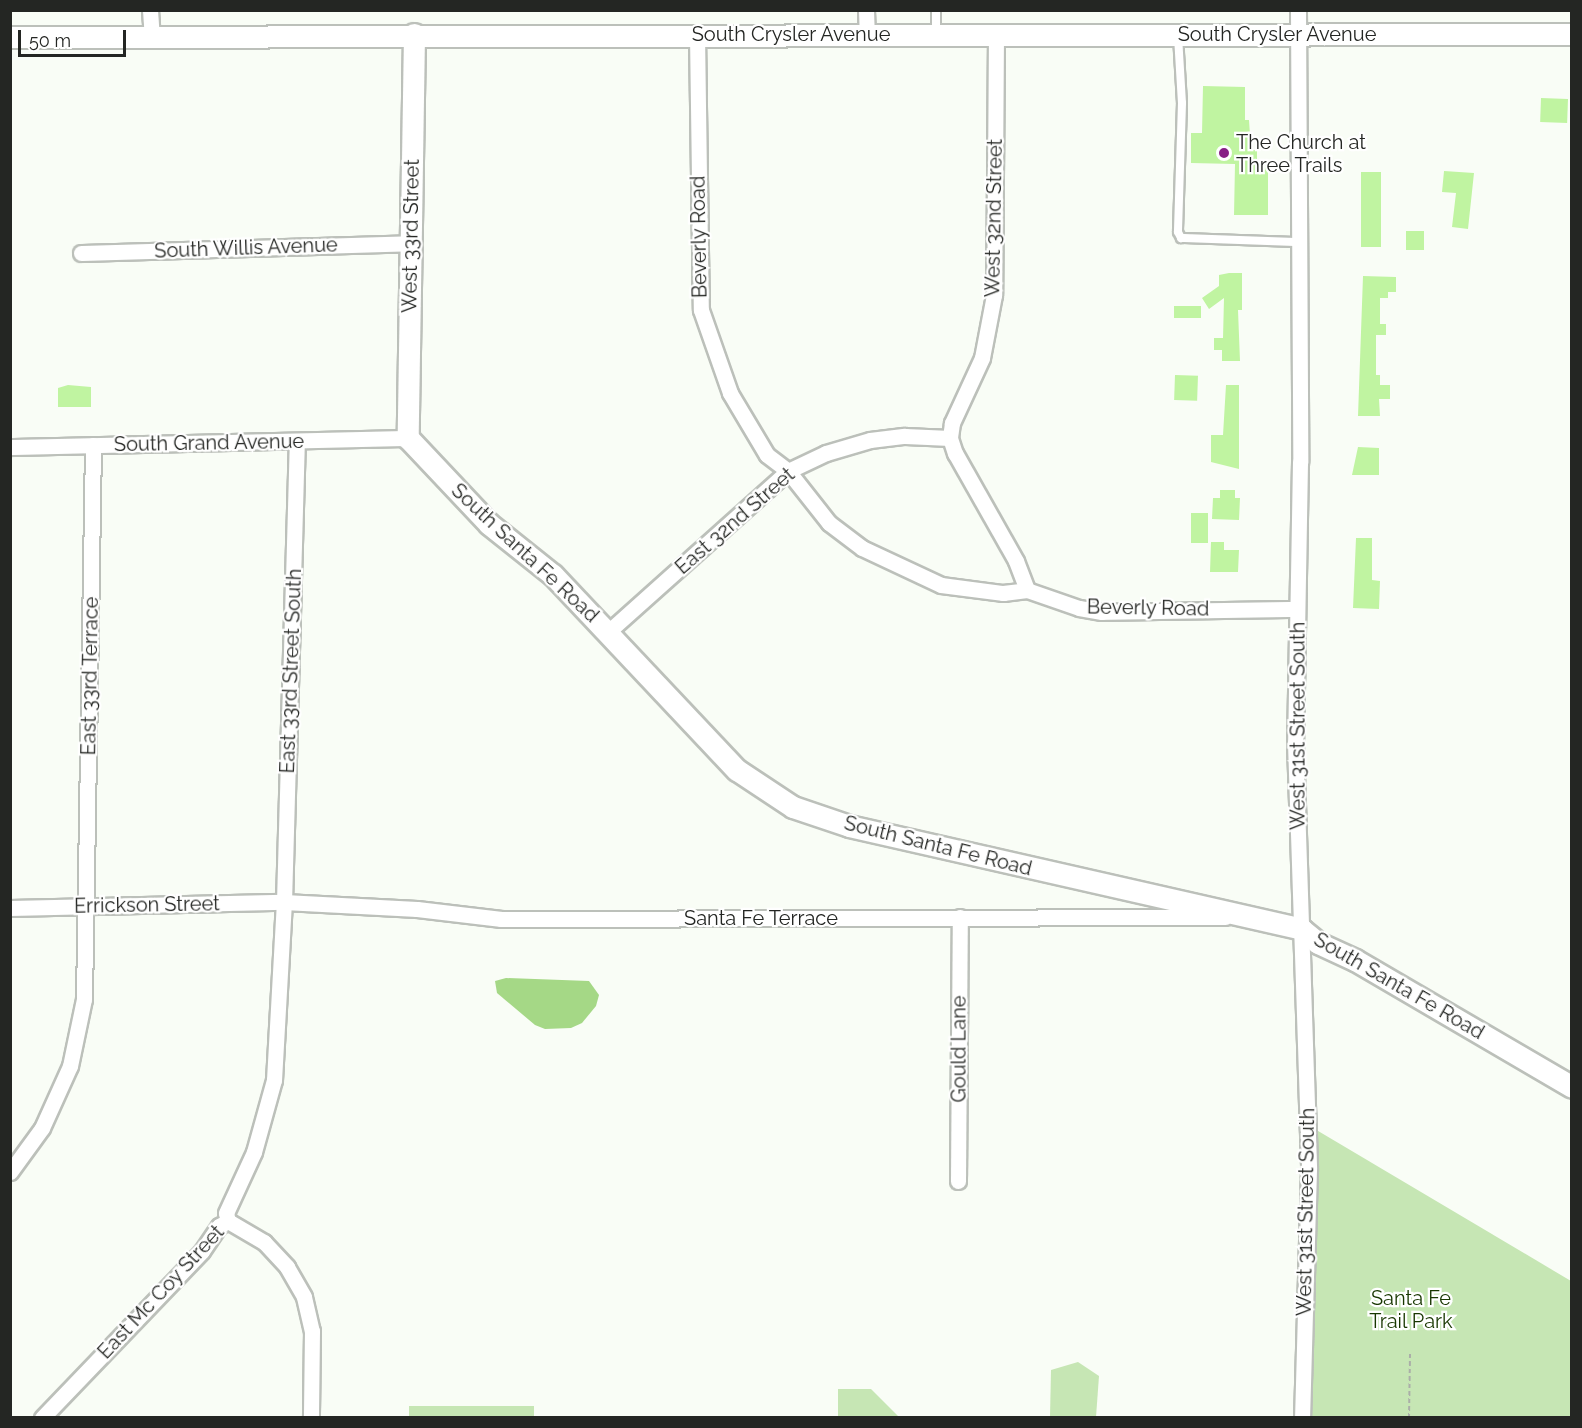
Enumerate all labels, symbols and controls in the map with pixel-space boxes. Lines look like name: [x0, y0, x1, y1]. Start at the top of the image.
scale bar: [21, 18, 129, 56]
street label: South Crysler Avenue: [691, 22, 891, 46]
street label: South Crysler Avenue: [1177, 22, 1377, 46]
text: 50 m: [29, 30, 71, 51]
place label: The Church at Three Trails: [1236, 130, 1366, 177]
street label: West 32nd Street: [981, 139, 1007, 297]
marker: The Church at Three Trails: [1217, 146, 1231, 160]
street label: West 33rd Street: [398, 159, 424, 313]
street label: Beverly Road: [686, 175, 712, 299]
street label: South Willis Avenue: [153, 233, 339, 263]
street label: South Grand Avenue: [113, 429, 305, 457]
street label: East 32nd Street: [670, 463, 800, 579]
street label: South Santa Fe Road: [446, 479, 604, 627]
street label: East 33rd Street South: [275, 568, 307, 774]
street label: Beverly Road: [1086, 595, 1210, 621]
street label: East 33rd Terrace: [77, 596, 103, 756]
street label: West 31st Street South: [1286, 622, 1310, 830]
street label: South Santa Fe Road: [842, 811, 1034, 881]
street label: Errickson Street: [74, 892, 220, 918]
street label: Santa Fe Terrace: [684, 906, 838, 930]
street label: South Santa Fe Road: [1310, 927, 1488, 1045]
street label: Gould Lane: [947, 995, 971, 1103]
street label: West 31st Street South: [1292, 1108, 1320, 1316]
street label: East Mc Coy Street: [93, 1220, 229, 1364]
park label: Santa Fe Trail Park: [1369, 1286, 1453, 1333]

